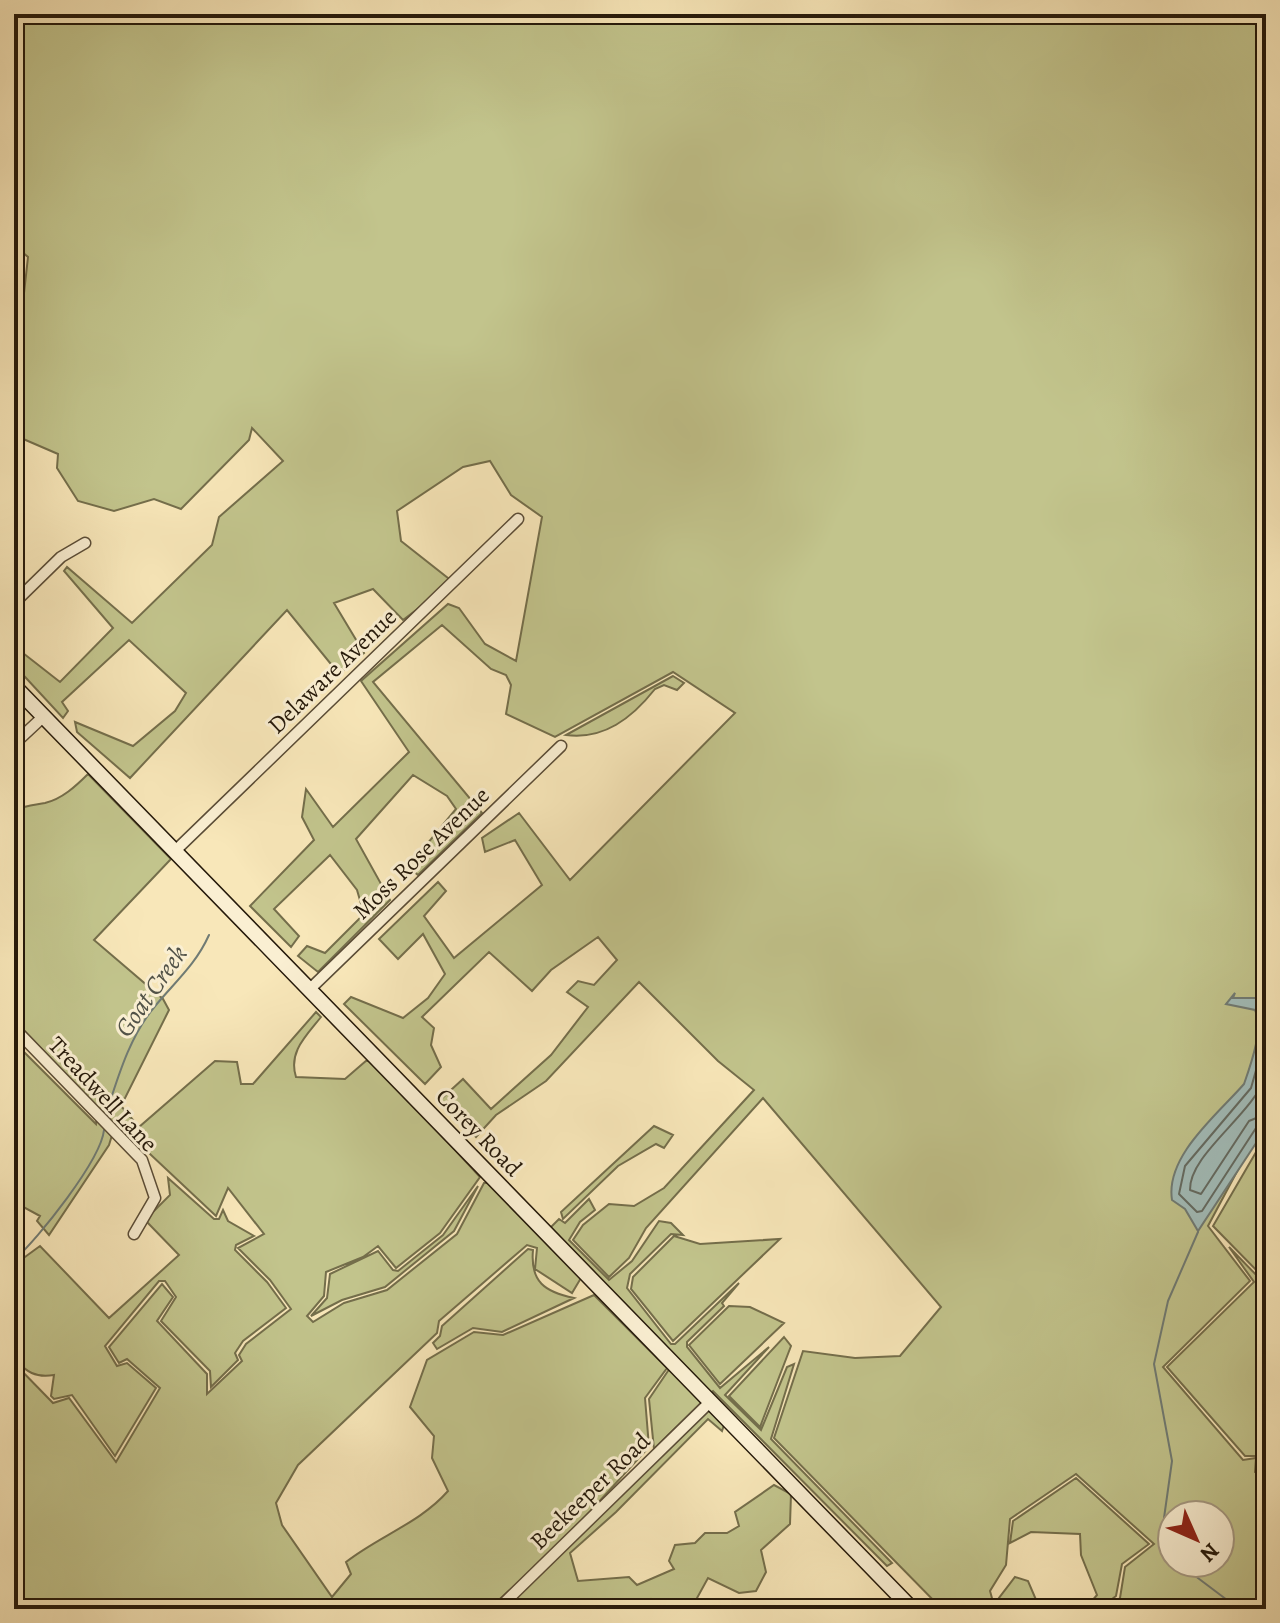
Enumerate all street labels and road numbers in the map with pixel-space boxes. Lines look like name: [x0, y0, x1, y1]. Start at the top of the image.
street label: Delaware Avenue: [261, 601, 403, 741]
street label: Moss Rose Avenue: [346, 780, 496, 926]
street label: Treadwell Lane: [41, 1029, 165, 1159]
street label: Corey Road: [429, 1081, 529, 1183]
street label: Beekeeper Road: [523, 1425, 657, 1557]

